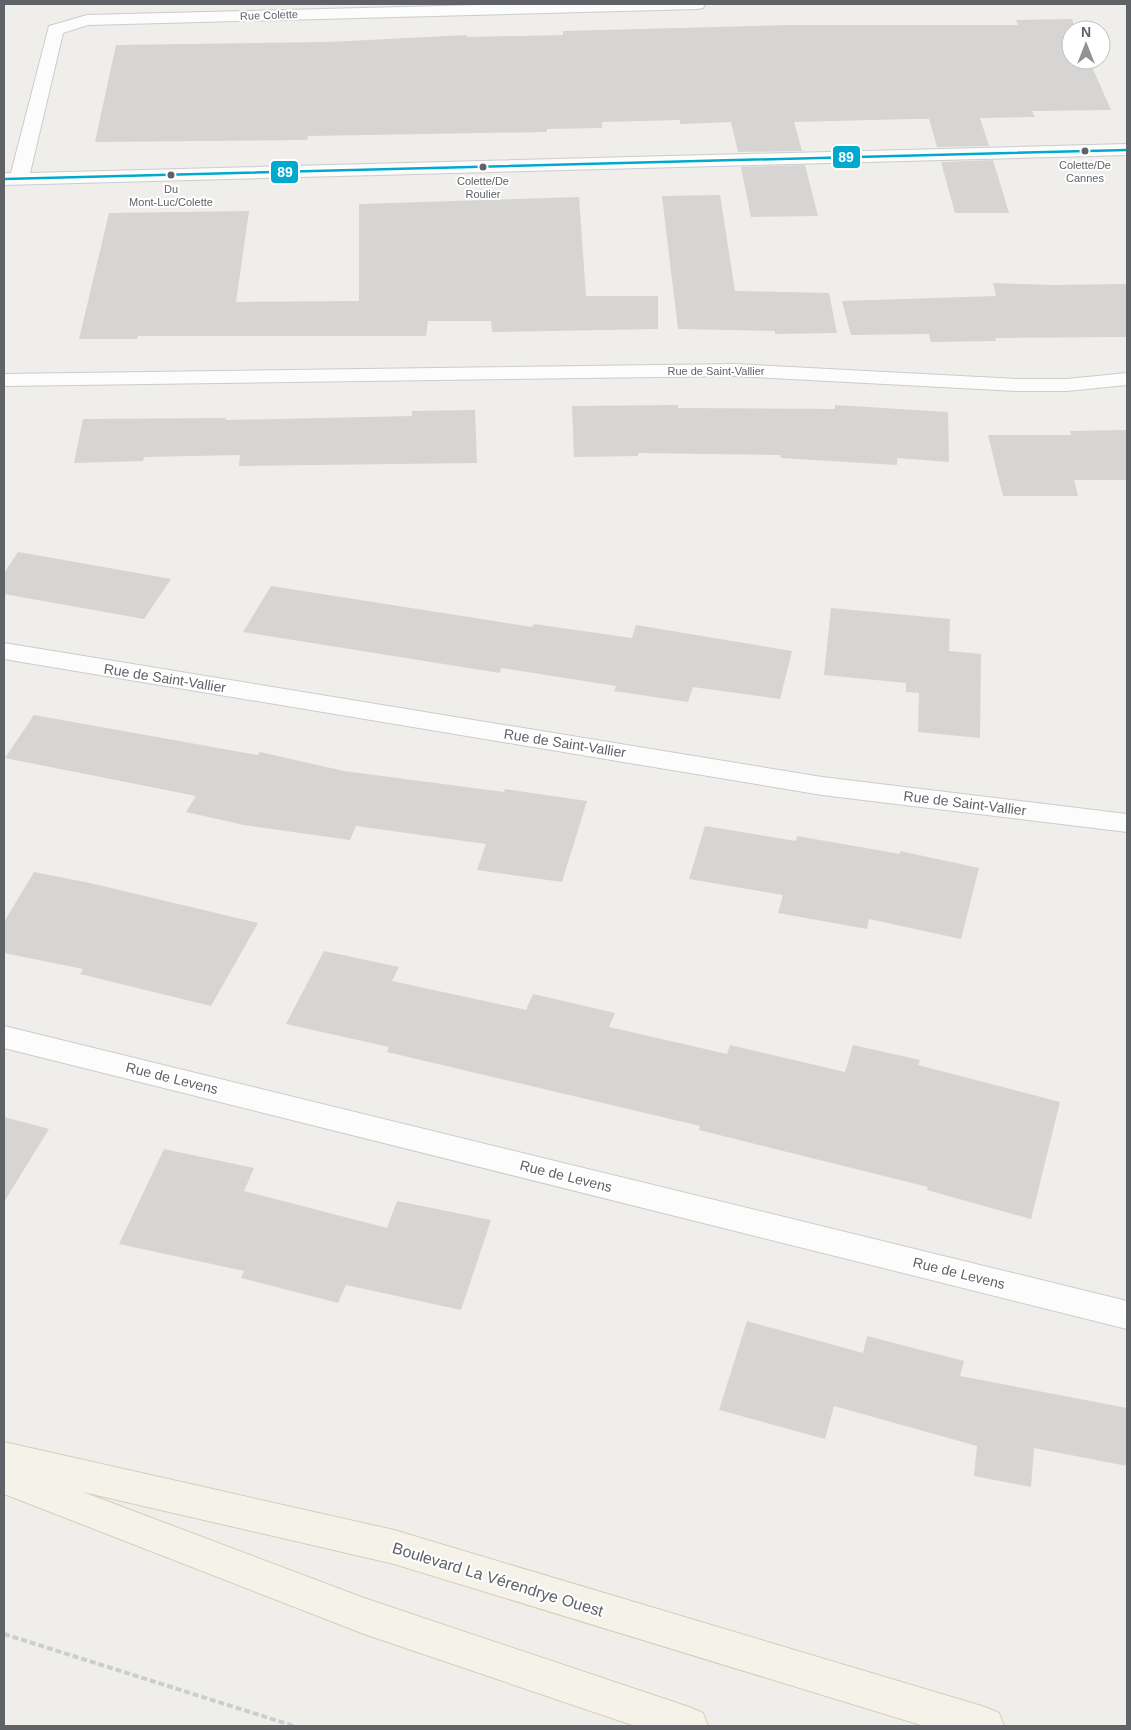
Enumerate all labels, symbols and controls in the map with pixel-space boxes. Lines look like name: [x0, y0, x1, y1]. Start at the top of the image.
street label: Rue Colette: [240, 8, 298, 22]
north arrow: [1061, 20, 1111, 70]
text: N: [1081, 24, 1091, 40]
line badge: 89: [832, 145, 861, 169]
marker: Colette/De Cannes: [1080, 146, 1090, 156]
text: 89: [838, 149, 854, 165]
place label: Colette/De Cannes: [1059, 159, 1111, 184]
line badge: 89: [270, 160, 299, 184]
marker: Colette/De Roulier: [478, 162, 488, 172]
text: 89: [277, 164, 293, 180]
marker: Du Mont-Luc/Colette: [166, 170, 176, 180]
place label: Colette/De Roulier: [457, 175, 509, 200]
place label: Du Mont-Luc/Colette: [129, 183, 213, 208]
street label: Rue de Saint-Vallier: [667, 365, 765, 377]
street label: Rue de Saint-Vallier: [103, 660, 228, 696]
street label: Rue de Saint-Vallier: [503, 725, 628, 761]
street label: Rue de Saint-Vallier: [903, 788, 1028, 819]
street label: Rue de Levens: [124, 1059, 220, 1097]
street label: Rue de Levens: [518, 1157, 614, 1195]
street label: Rue de Levens: [911, 1254, 1007, 1292]
street label: Boulevard La Vérendrye Ouest: [390, 1539, 606, 1620]

